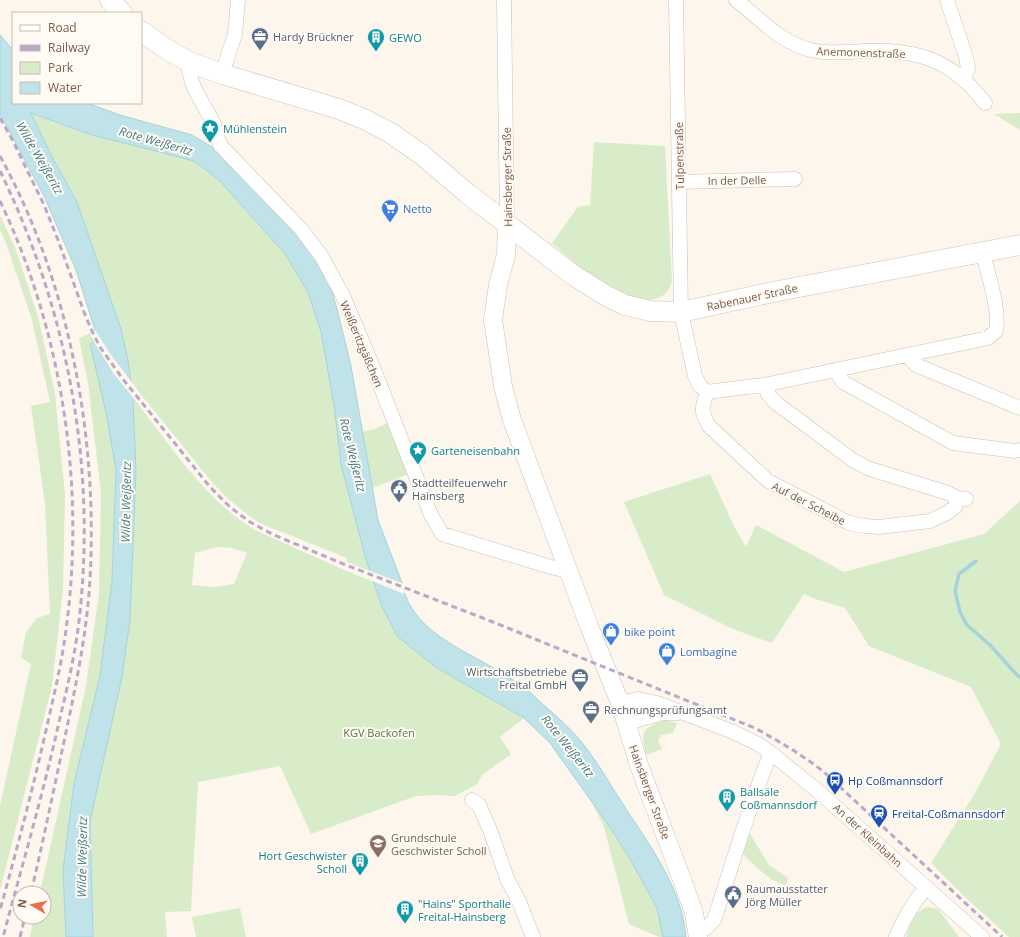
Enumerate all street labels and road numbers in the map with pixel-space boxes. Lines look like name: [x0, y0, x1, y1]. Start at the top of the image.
street label: Anemonenstraße: [816, 43, 906, 61]
street label: Tulpenstraße: [671, 122, 687, 190]
street label: Hainsberger Straße: [499, 127, 515, 227]
street label: In der Delle: [707, 172, 767, 188]
street label: Rabenauer Straße: [705, 280, 799, 314]
street label: Weißeritzgäßchen: [337, 299, 387, 389]
street label: Auf der Scheibe: [770, 478, 848, 528]
street label: Hainsberger Straße: [626, 743, 674, 841]
street label: An der Kleinbahn: [830, 800, 906, 870]

